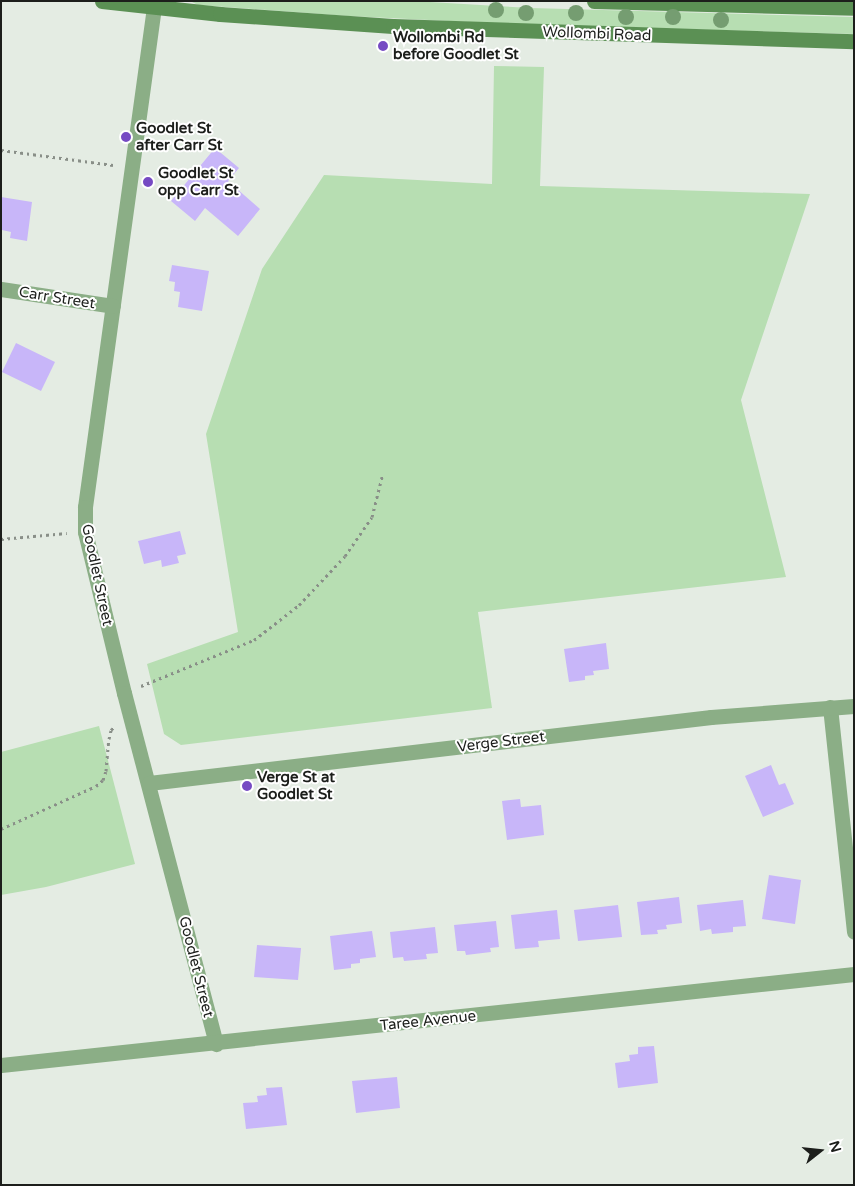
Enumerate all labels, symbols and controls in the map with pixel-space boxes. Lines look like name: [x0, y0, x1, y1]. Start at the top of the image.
street label: Wollombi Road: [542, 23, 652, 45]
place label: Wollombi Rd before Goodlet St: [393, 28, 519, 63]
marker: Wollombi Rd before Goodlet St: [377, 40, 389, 52]
place label: Goodlet St after Carr St: [136, 119, 222, 154]
marker: Goodlet St after Carr St: [120, 131, 132, 143]
place label: Goodlet St opp Carr St: [158, 164, 239, 199]
marker: Goodlet St opp Carr St: [142, 176, 154, 188]
street label: Carr Street: [18, 283, 96, 313]
street label: Goodlet Street: [77, 522, 117, 628]
street label: Verge Street: [456, 728, 546, 756]
place label: Verge St at Goodlet St: [257, 768, 335, 803]
marker: Verge St at Goodlet St: [241, 780, 253, 792]
street label: Goodlet Street: [175, 914, 217, 1020]
street label: Taree Avenue: [379, 1007, 477, 1035]
north arrow: [795, 1126, 845, 1176]
text: N: [825, 1139, 845, 1154]

